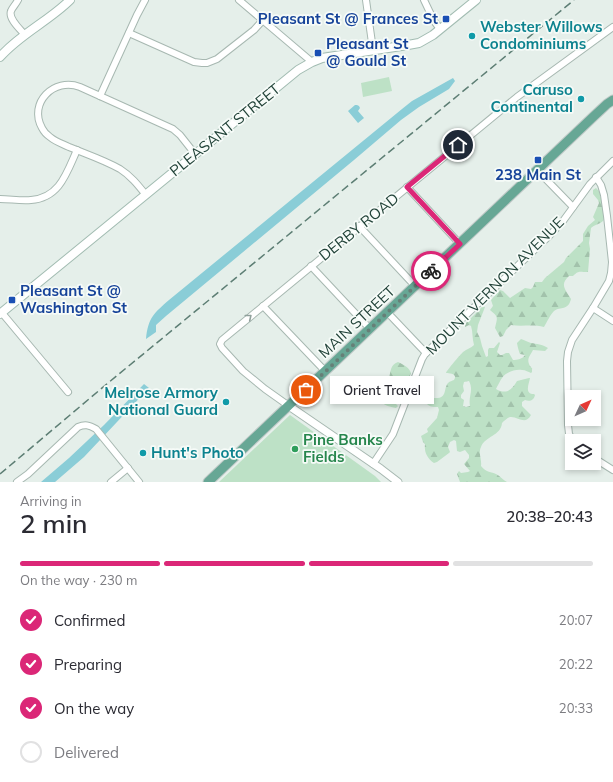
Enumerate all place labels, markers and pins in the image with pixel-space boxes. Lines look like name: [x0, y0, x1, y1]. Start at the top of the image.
place label: Pleasant St @ Frances St: [258, 9, 438, 28]
marker: Pleasant St @ Frances St: [441, 14, 451, 24]
place label: Webster Willows Condominiums: [480, 17, 603, 53]
marker: Webster Willows Condominiums: [467, 31, 477, 41]
place label: Pleasant St @ Gould St: [326, 34, 409, 70]
marker: Pleasant St @ Gould St: [313, 48, 323, 58]
place label: Caruso Continental: [491, 80, 573, 116]
marker: Caruso Continental: [576, 94, 586, 104]
pin: [441, 128, 475, 162]
marker: 238 Main St: [533, 155, 543, 165]
place label: 238 Main St: [495, 165, 581, 184]
place label: Pleasant St @ Washington St: [20, 281, 127, 317]
marker: Pleasant St @ Washington St: [7, 295, 17, 305]
pin: [289, 373, 323, 407]
callout: Orient Travel: [330, 376, 434, 404]
place label: Melrose Armory National Guard: [104, 383, 219, 419]
marker: Melrose Armory National Guard: [221, 397, 231, 407]
place label: Pine Banks Fields: [303, 430, 383, 466]
place label: Hunt's Photo: [151, 443, 244, 462]
marker: Pine Banks Fields: [290, 444, 300, 454]
marker: Hunt's Photo: [138, 448, 148, 458]

